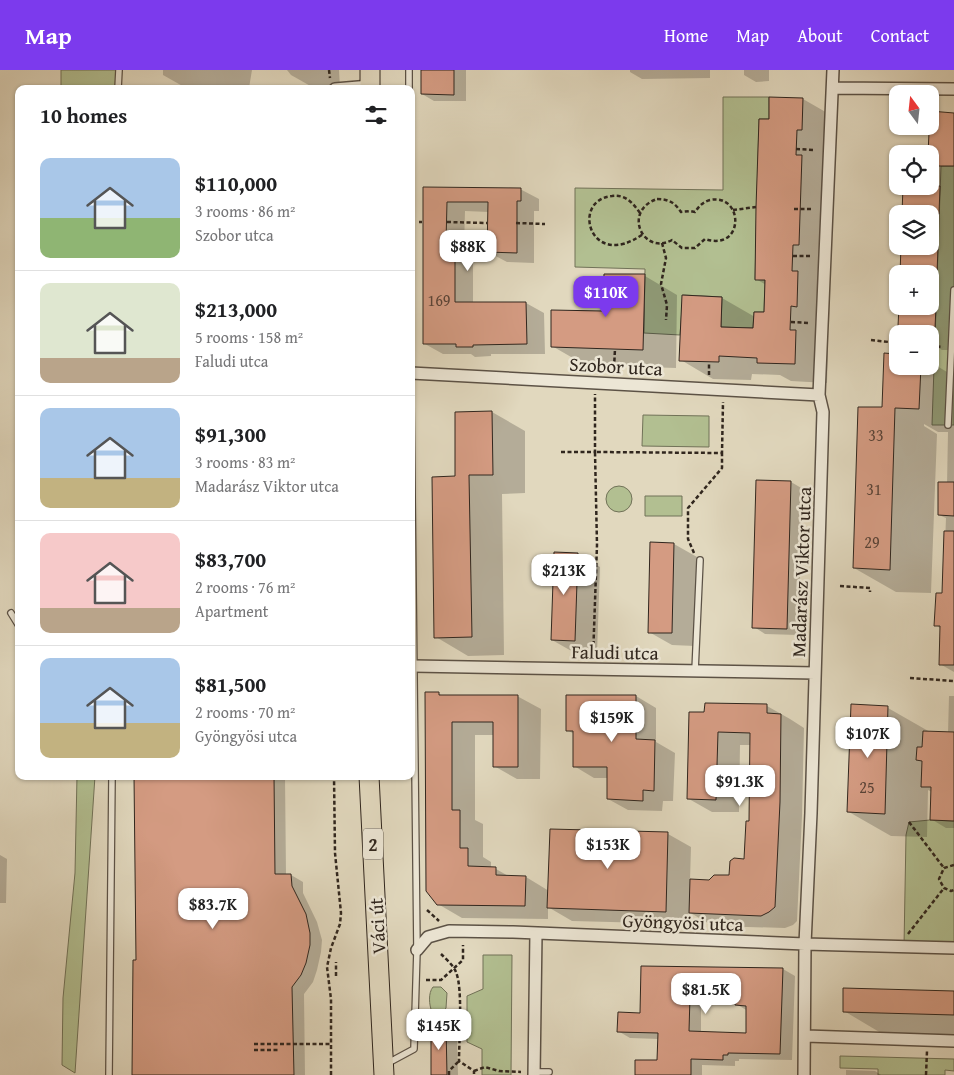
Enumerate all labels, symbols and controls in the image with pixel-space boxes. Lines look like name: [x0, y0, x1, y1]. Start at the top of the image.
text: Map: [25, 18, 72, 53]
text: Home: [664, 22, 708, 49]
text: Map: [736, 22, 769, 49]
text: About: [797, 22, 843, 49]
text: Contact: [871, 22, 929, 49]
north arrow: [889, 85, 939, 135]
map controls: [889, 85, 939, 375]
text: 10 homes: [40, 100, 127, 131]
icon: filters: [362, 101, 390, 129]
button: locate: [889, 145, 939, 195]
text: $110,000: [195, 168, 277, 199]
icon: home: [80, 178, 140, 238]
text: 3 rooms · 86 m²: [195, 199, 295, 223]
button: layers: [889, 205, 939, 255]
text: Szobor utca: [195, 223, 274, 247]
pin: $88K: [438, 230, 498, 272]
text: $88K: [451, 234, 485, 258]
button: +: [889, 265, 939, 315]
pin: $110K: [571, 276, 641, 318]
text: $110K: [584, 280, 628, 304]
house number: 169: [427, 288, 451, 312]
text: $213,000: [195, 294, 277, 325]
icon: home: [80, 303, 140, 363]
text: 5 rooms · 158 m²: [195, 325, 303, 349]
button: −: [889, 325, 939, 375]
text: Faludi utca: [195, 349, 268, 373]
street label: Szobor utca: [569, 350, 663, 382]
text: $91,300: [195, 419, 266, 450]
house number: 33: [868, 423, 884, 447]
icon: home: [80, 428, 140, 488]
text: 3 rooms · 83 m²: [195, 450, 295, 474]
text: Madarász Viktor utca: [195, 474, 339, 498]
house number: 31: [866, 477, 882, 501]
street label: Madarász Viktor utca: [784, 486, 818, 658]
house number: 29: [864, 530, 880, 554]
text: $83,700: [195, 544, 266, 575]
icon: home: [80, 553, 140, 613]
pin: $213K: [529, 554, 599, 596]
text: $213K: [542, 558, 586, 582]
text: 2 rooms · 76 m²: [195, 575, 295, 599]
text: Apartment: [195, 599, 268, 623]
street label: Faludi utca: [571, 637, 659, 667]
text: $81,500: [195, 669, 266, 700]
icon: home: [80, 678, 140, 738]
text: 2 rooms · 70 m²: [195, 700, 295, 724]
pin: $159K: [577, 700, 647, 743]
text: $159K: [590, 705, 634, 729]
pin: $107K: [833, 716, 903, 759]
text: $107K: [846, 721, 890, 745]
text: Gyöngyösi utca: [195, 724, 297, 748]
pin: $91.3K: [699, 764, 781, 807]
text: $91.3K: [716, 769, 764, 793]
house number: 25: [859, 775, 875, 799]
pin: $153K: [573, 828, 643, 870]
road number: 2: [363, 829, 383, 860]
text: $153K: [586, 832, 630, 856]
pin: $83.7K: [172, 888, 254, 930]
text: $83.7K: [189, 892, 237, 916]
street label: Váci út: [362, 897, 392, 955]
street label: Gyöngyösi utca: [622, 906, 744, 938]
pin: $81.5K: [665, 972, 747, 1015]
text: $81.5K: [682, 977, 730, 1001]
pin: $145K: [404, 1008, 474, 1051]
text: $145K: [417, 1013, 461, 1037]

